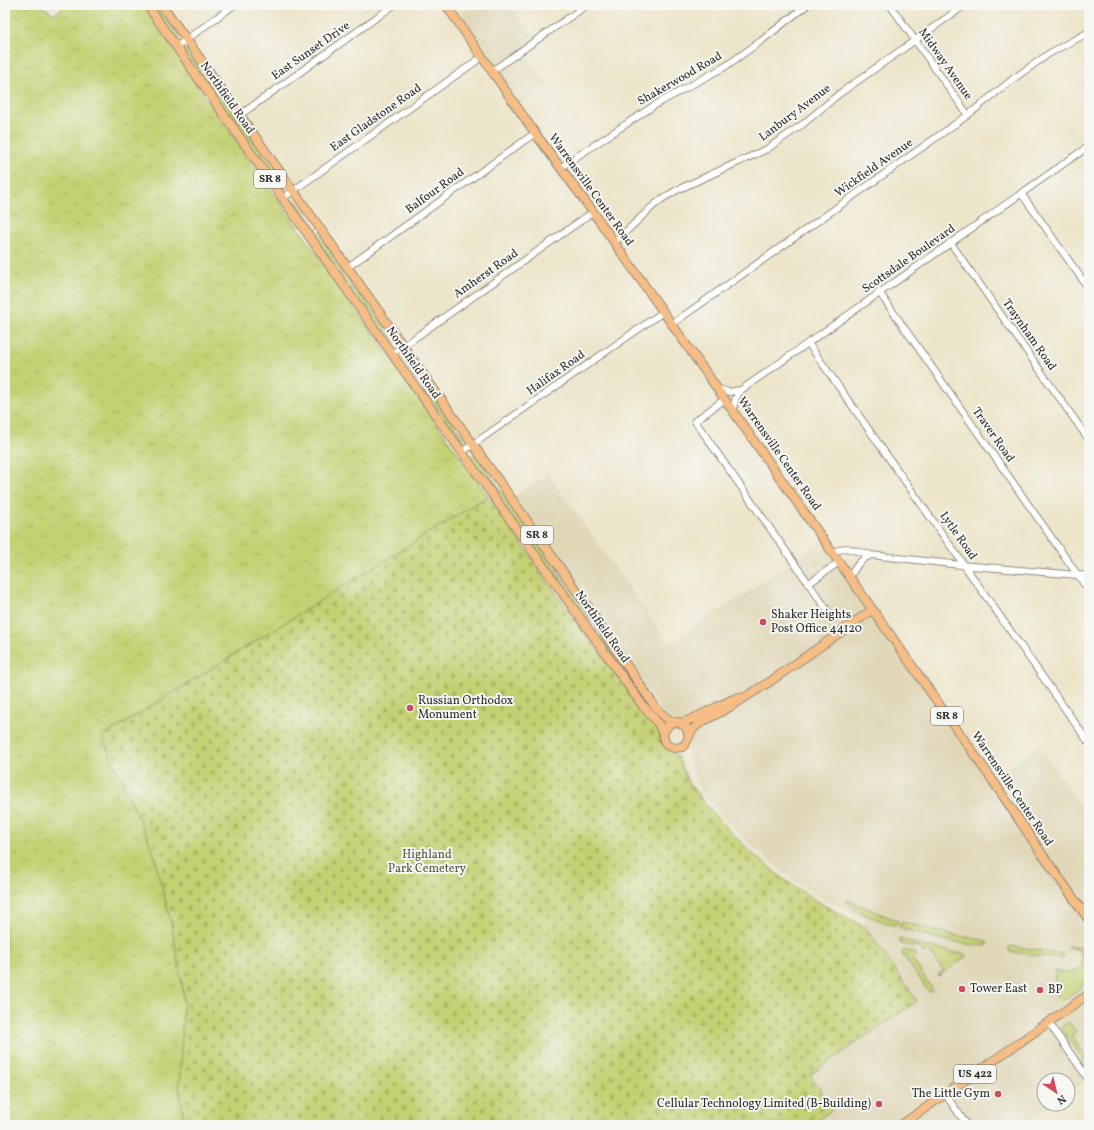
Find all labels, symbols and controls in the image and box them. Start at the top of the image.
street label: East Sunset Drive [269,18,354,84]
street label: Midway Avenue [914,25,976,103]
street label: Shakerwood Road [635,48,725,110]
street label: Northfield Road [196,59,258,137]
street label: East Gladstone Road [327,80,425,156]
street label: Lanbury Avenue [756,81,834,145]
street label: Warrensville Center Road [545,131,637,250]
street label: Wickfield Avenue [832,135,917,201]
street label: Balfour Road [402,164,468,218]
road number: SR 8 [254,170,286,188]
street label: Scottsdale Boulevard [859,221,959,297]
street label: Amherst Road [450,246,522,302]
street label: Traynham Road [998,296,1060,374]
street label: Northfield Road [382,324,444,402]
street label: Halifax Road [524,347,589,399]
street label: Warrensville Center Road [734,394,824,514]
street label: Traver Road [968,404,1018,466]
street label: Lytle Road [936,509,981,563]
road number: SR 8 [521,526,553,544]
street label: Northfield Road [571,588,633,666]
place label: Shaker Heights Post Office 44120 [771,607,862,637]
marker: Shaker Heights Post Office 44120 [758,617,768,627]
place label: Russian Orthodox Monument [418,693,513,723]
marker: Russian Orthodox Monument [405,703,415,713]
road number: SR 8 [931,707,963,725]
street label: Warrensville Center Road [968,728,1057,850]
park label: Highland Park Cemetery [388,847,467,877]
place label: Tower East [970,981,1027,997]
place label: BP [1048,982,1062,998]
marker: Tower East [957,984,967,994]
marker: BP [1035,985,1045,995]
road number: US 422 [954,1065,996,1083]
north arrow [1036,1072,1076,1112]
place label: The Little Gym [912,1086,990,1102]
marker: The Little Gym [993,1089,1003,1099]
text: N [1053,1091,1068,1107]
place label: Cellular Technology Limited (B-Building) [657,1096,872,1112]
marker: Cellular Technology Limited (B-Building) [874,1099,884,1109]

